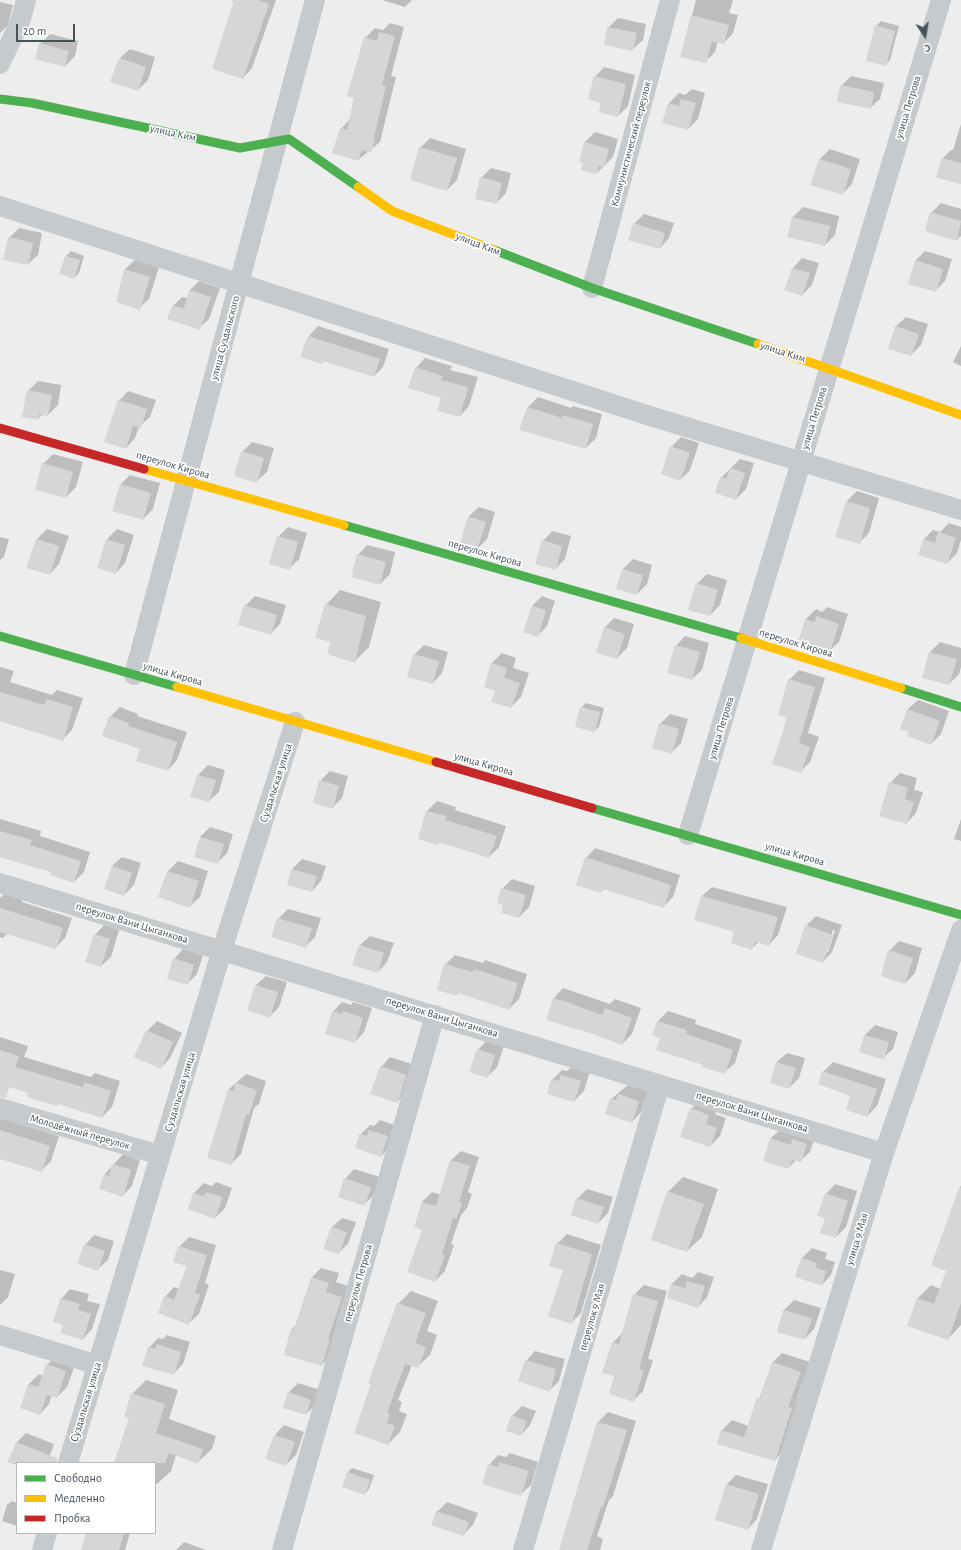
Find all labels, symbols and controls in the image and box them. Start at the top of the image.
scale bar [18,16,77,42]
north arrow [905,16,945,56]
text: 20 m [23,25,46,37]
text: С [923,42,932,54]
street label: улица Петрова [892,74,924,140]
street label: Коммунистический переулок [608,80,654,208]
street label: улица Ким [149,122,197,144]
street label: улица Ким [454,229,502,259]
street label: улица Суздальского [207,294,243,382]
street label: улица Ким [759,338,807,366]
street label: улица Петрова [798,385,830,451]
street label: переулок Кирова [135,448,211,482]
street label: переулок Кирова [447,536,523,570]
street label: переулок Кирова [758,626,834,660]
street label: улица Кирова [142,659,204,689]
street label: улица Петрова [705,695,737,761]
street label: Суздальская улица [257,742,295,824]
street label: улица Кирова [453,749,515,779]
street label: улица Кирова [764,839,826,869]
street label: переулок Вани Цыганкова [74,900,190,946]
street label: переулок Вани Цыганкова [384,994,500,1040]
street label: Суздальская улица [162,1051,198,1133]
street label: переулок Вани Цыганкова [694,1089,810,1135]
street label: Молодёжный переулок [28,1111,132,1153]
street label: улица 9 Мая [843,1211,871,1267]
street label: переулок Петрова [341,1243,375,1323]
street label: переулок 9 Мая [576,1282,608,1352]
street label: Суздальская улица [68,1361,104,1443]
legend [16,1462,156,1534]
text: Свободно [54,1472,102,1484]
text: Медленно [54,1492,105,1504]
text: Пробка [54,1512,91,1524]

